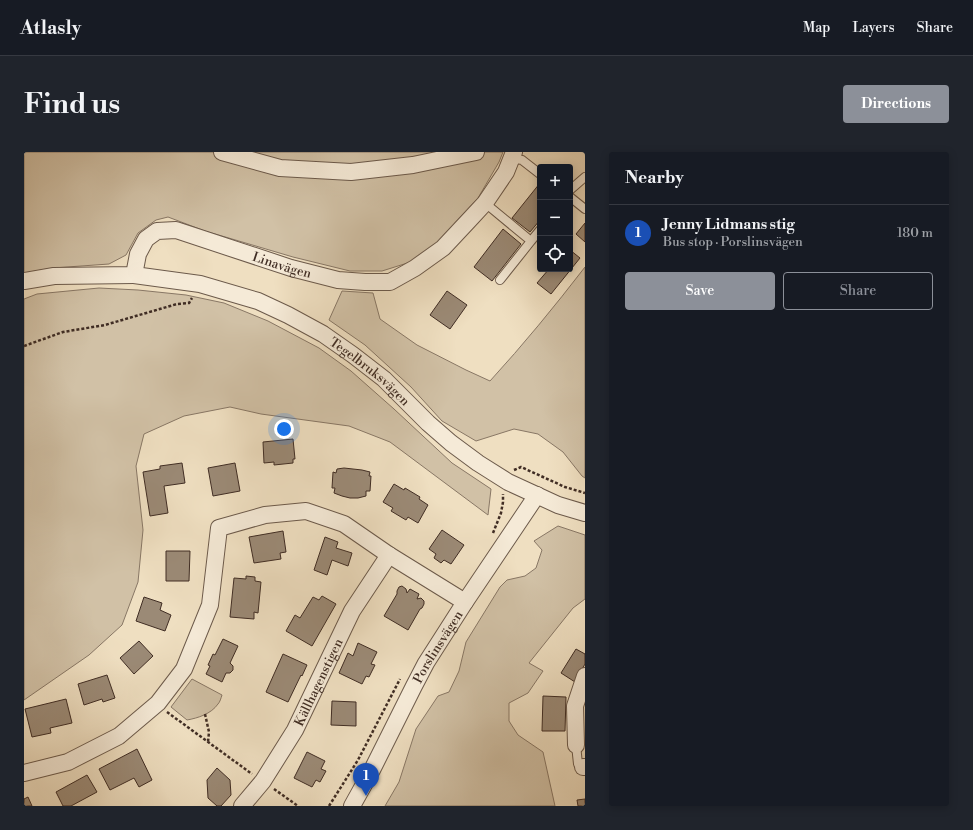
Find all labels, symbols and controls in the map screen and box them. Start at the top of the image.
text: Atlasly [20,16,81,40]
text: Map [803,19,830,37]
text: Layers [852,19,895,37]
text: Share [917,19,953,37]
button: Directions [843,85,949,123]
text: Find us [24,87,120,122]
map controls [537,164,573,272]
button: + [537,164,573,200]
text: Nearby [625,167,684,189]
button: − [537,200,573,236]
text: Jenny Lidmans stig [663,215,795,234]
text: 1 [635,225,641,241]
text: 180 m [897,225,933,241]
text: Bus stop · Porslinsvägen [663,234,803,250]
button: locate [537,236,573,272]
street label: Linavägen [250,249,313,282]
button: Save [625,272,775,310]
button: Share [783,272,933,310]
street label: Tegelbruksvägen [326,334,413,410]
your location [274,419,294,439]
street label: Porslinsvägen [410,607,467,686]
street label: Källhagenstigen [291,636,347,729]
pin: 1 [353,763,379,796]

